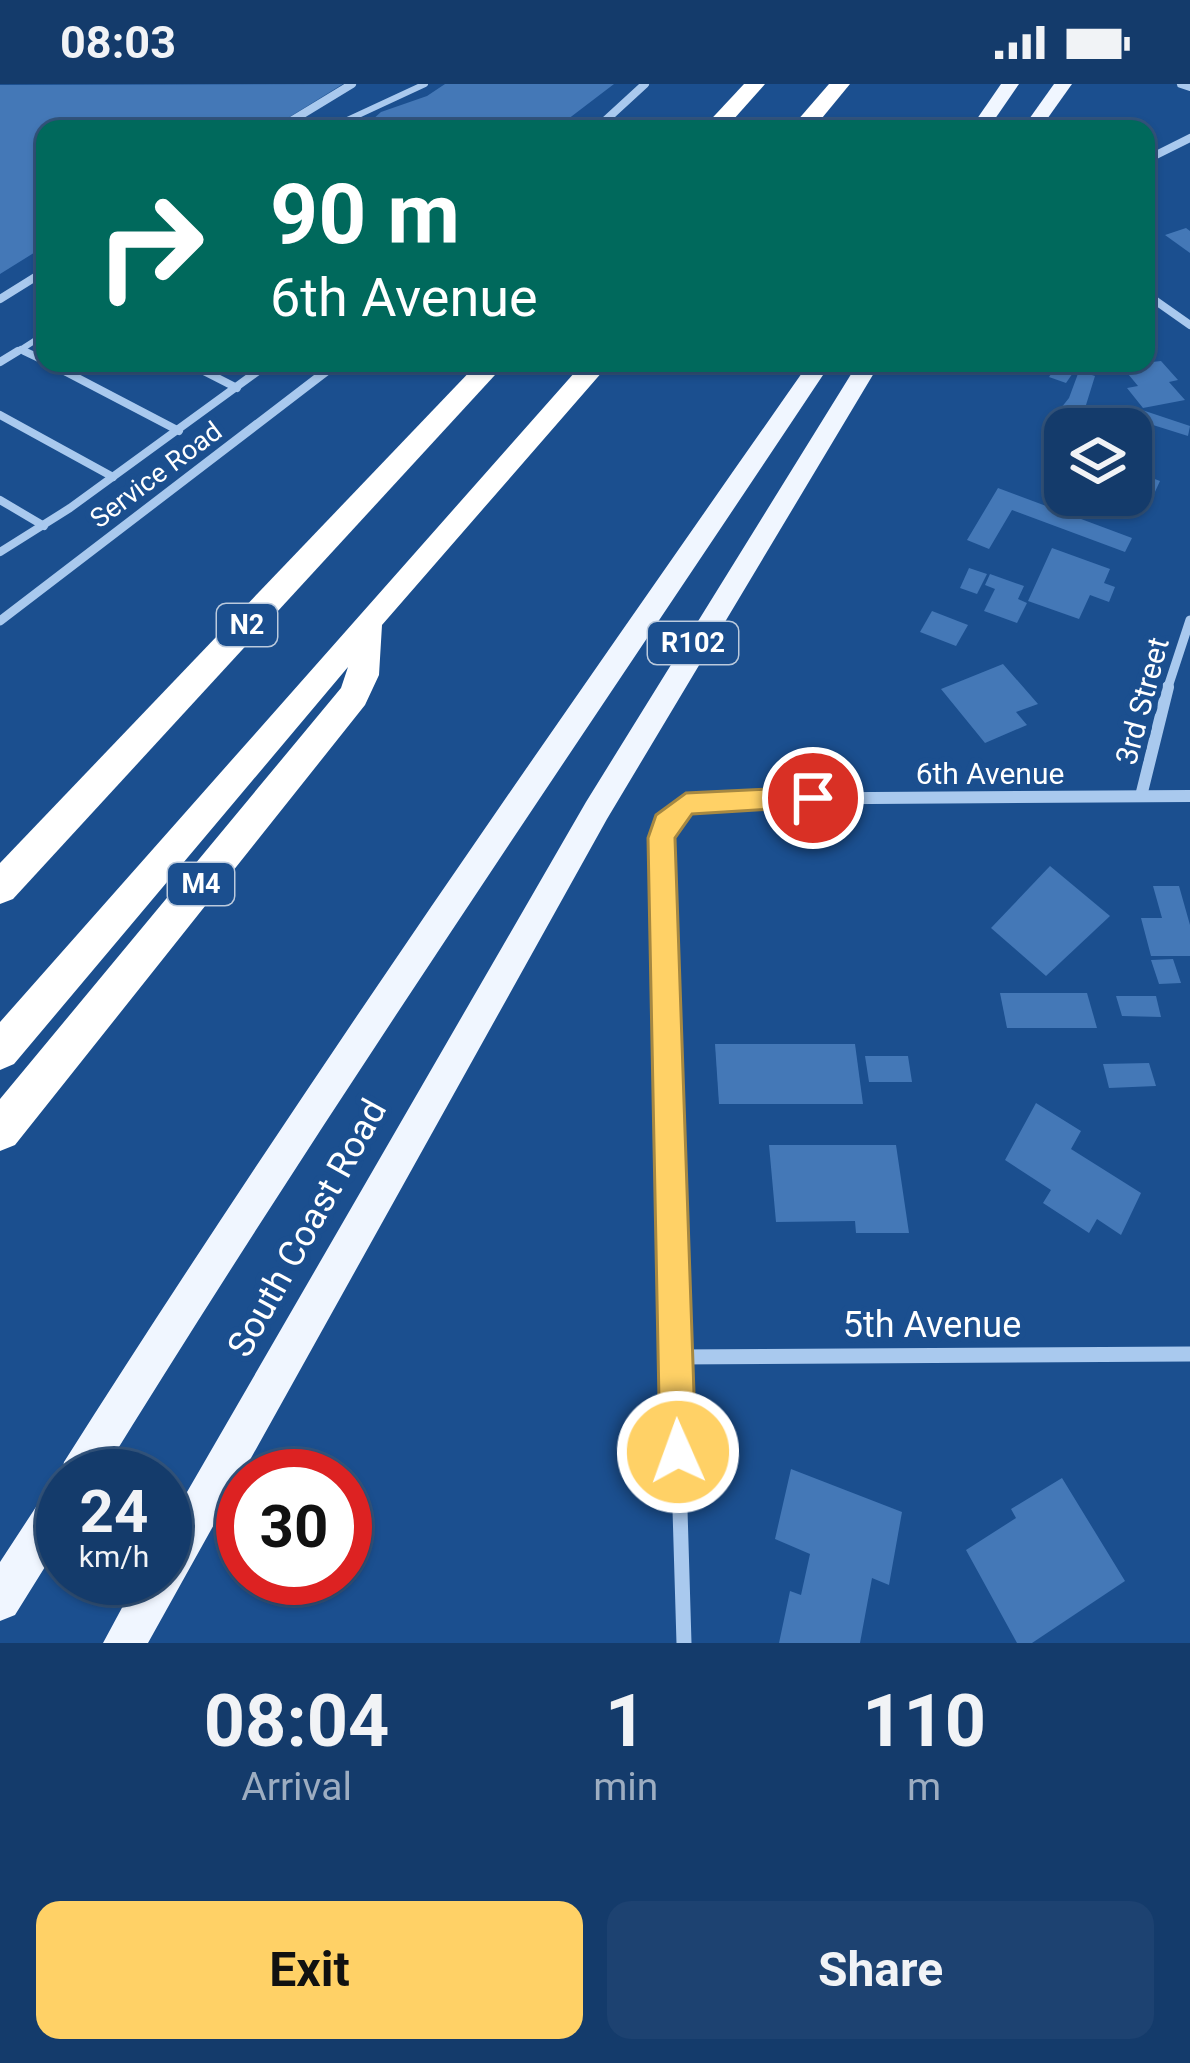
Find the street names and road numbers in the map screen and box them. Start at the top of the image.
street label: Service Road [84,415,228,535]
road number: N2 [217,604,277,646]
road number: R102 [648,622,738,664]
street label: 3rd Street [1108,634,1176,768]
street label: 6th Avenue [916,756,1064,791]
road number: M4 [168,863,234,905]
street label: South Coast Road [219,1092,395,1364]
street label: 5th Avenue [843,1304,1021,1346]

